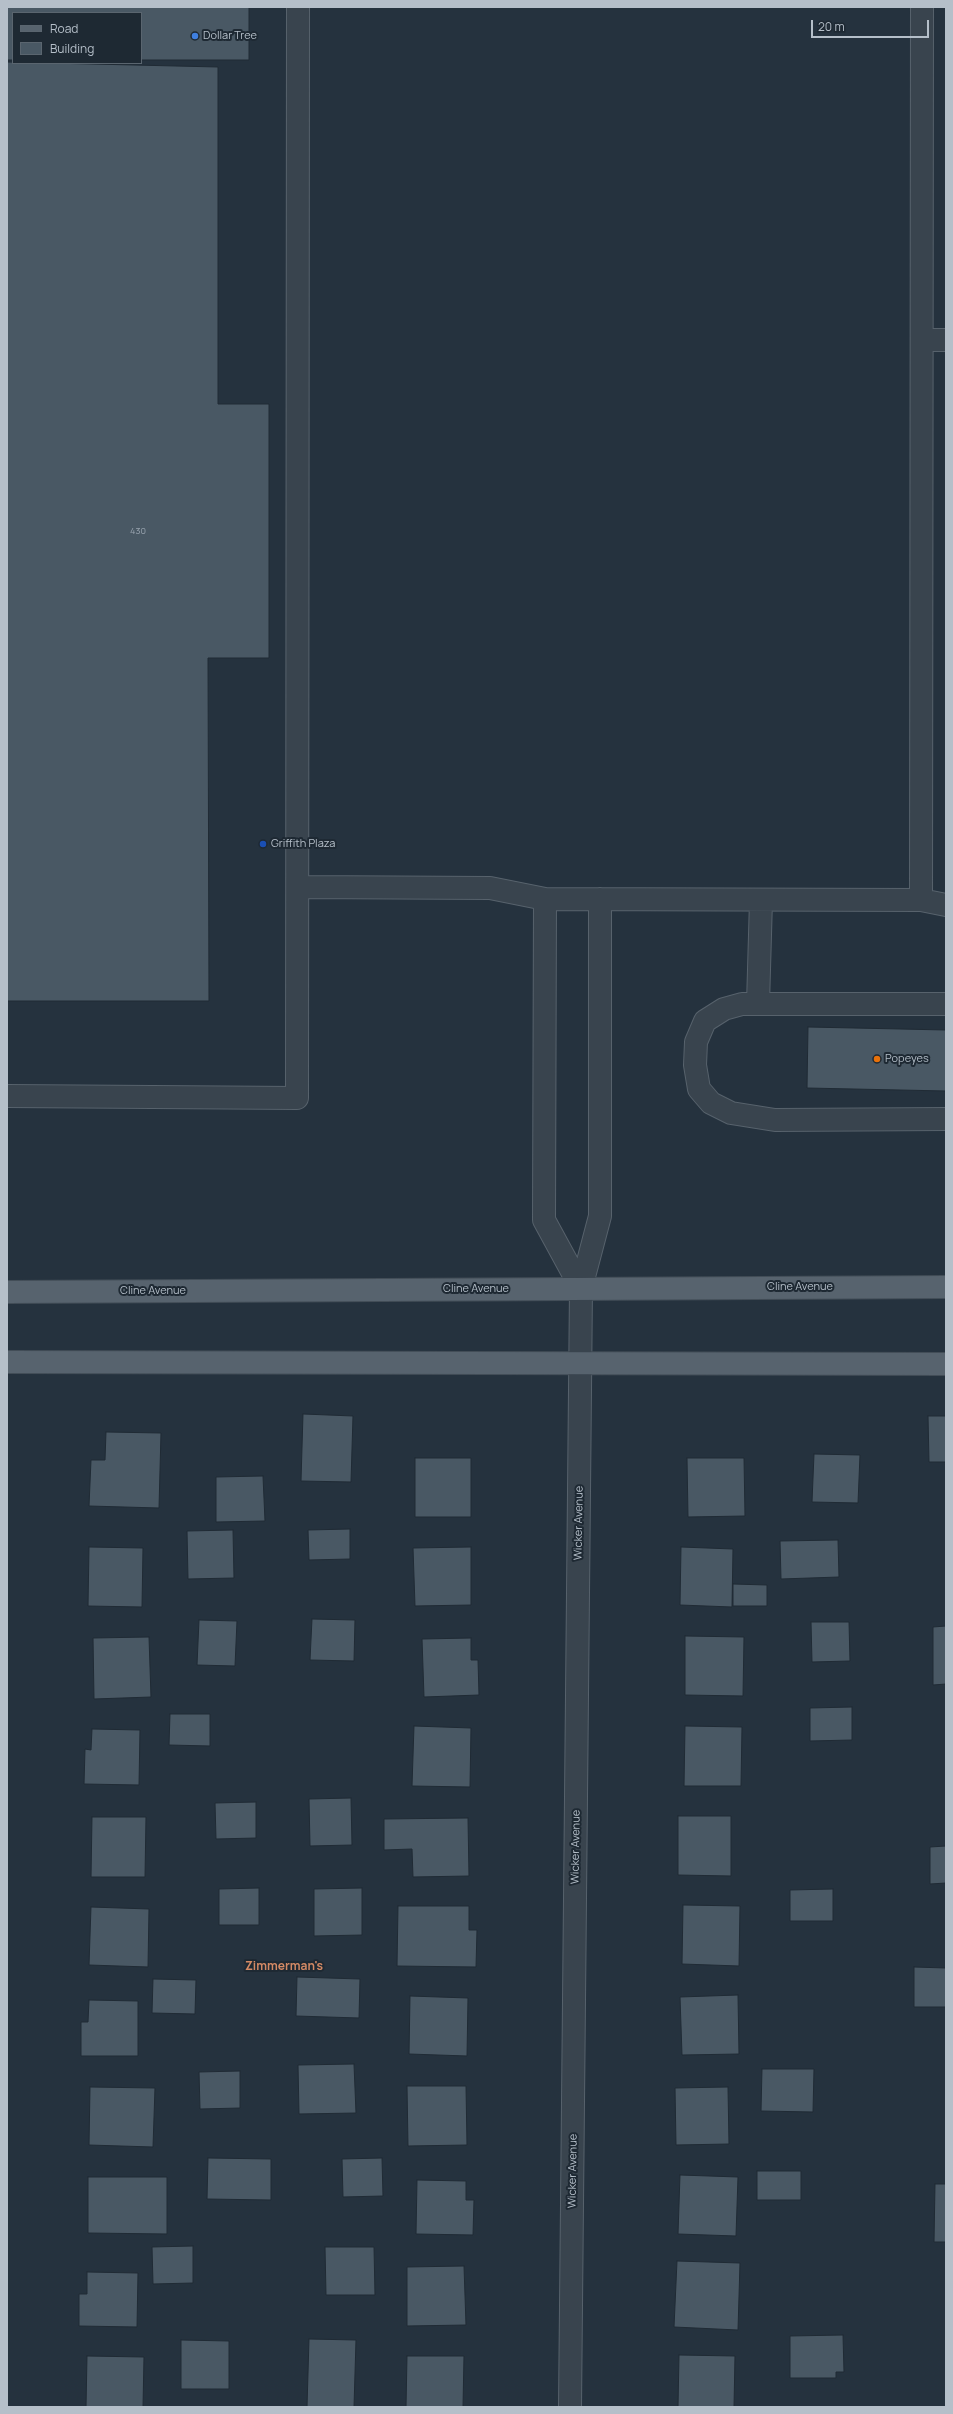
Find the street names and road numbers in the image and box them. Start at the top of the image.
street label: Cline Avenue [767,1280,833,1294]
street label: Cline Avenue [443,1282,509,1296]
street label: Cline Avenue [120,1284,186,1298]
street label: Wicker Avenue [572,1486,586,1560]
street label: Wicker Avenue [569,1810,583,1884]
street label: Wicker Avenue [566,2134,580,2208]

